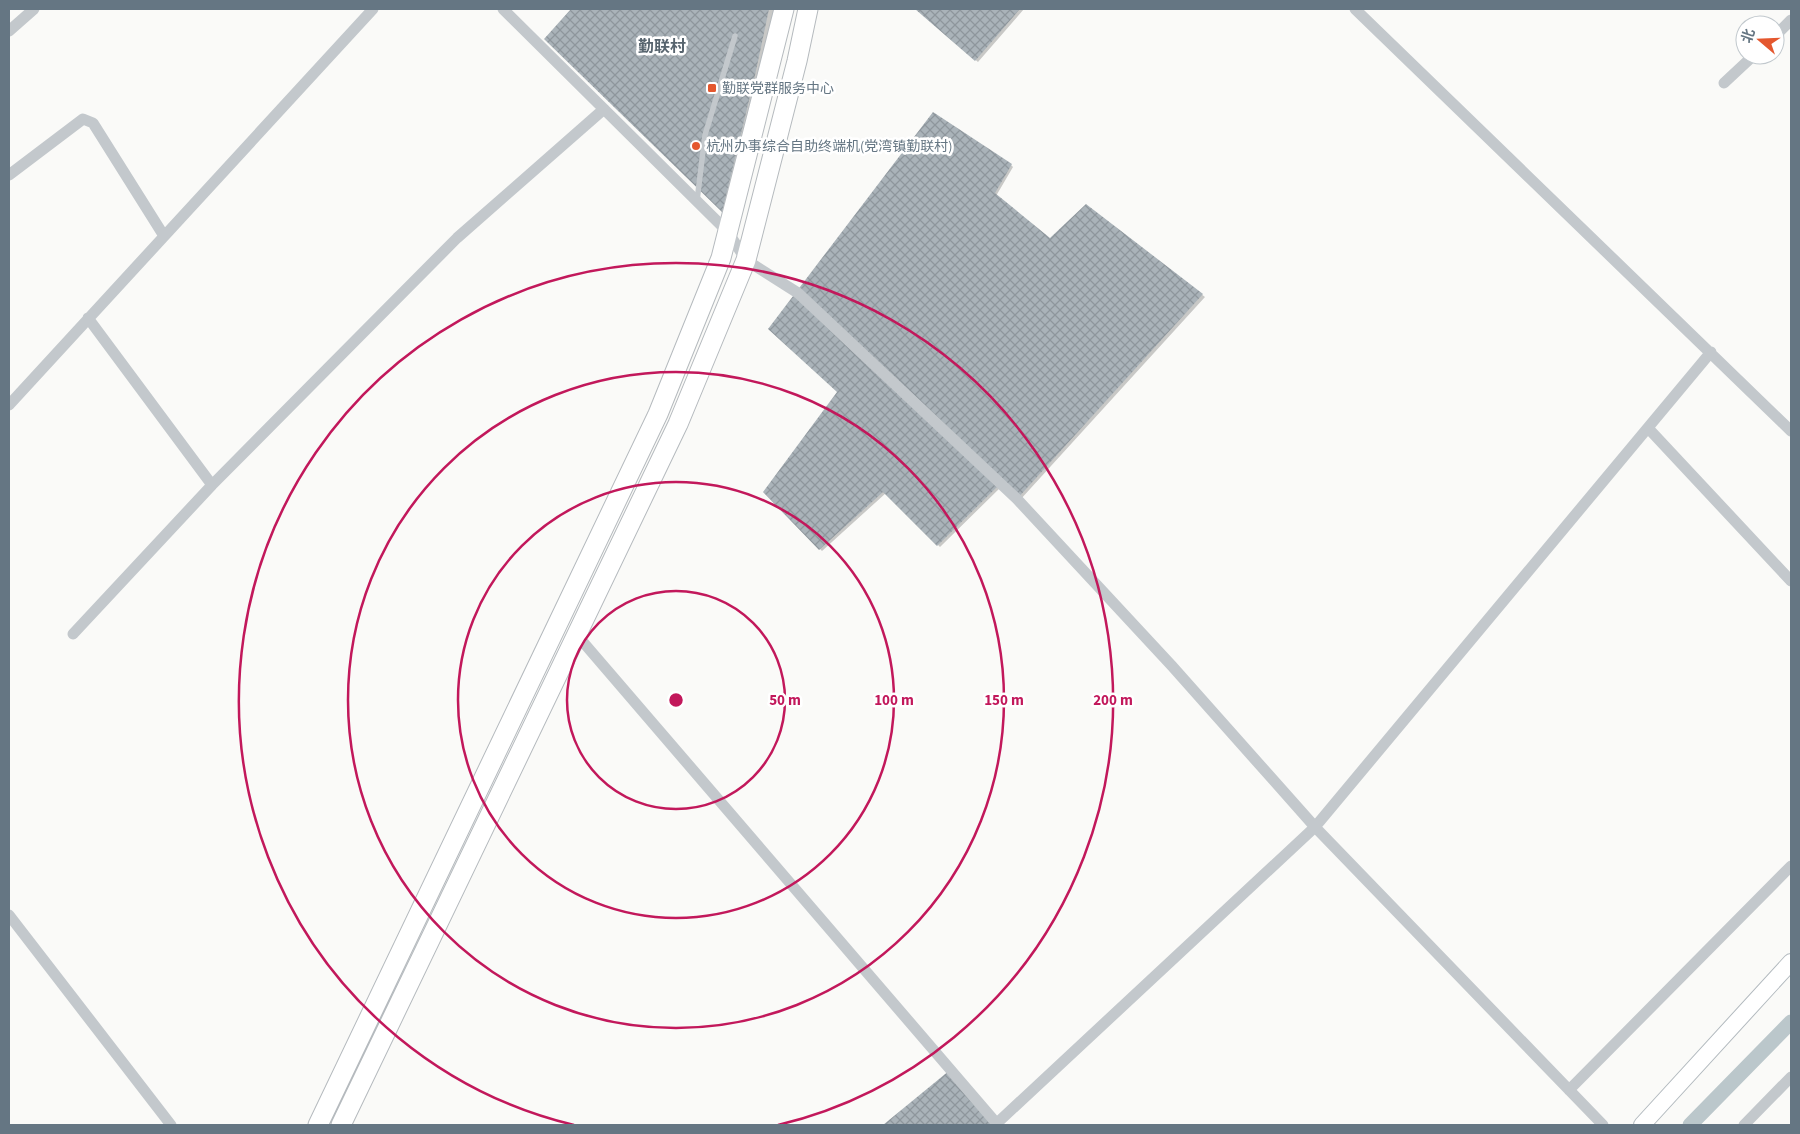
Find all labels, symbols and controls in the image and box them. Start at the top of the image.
north arrow [1735,15,1785,65]
text: 北 [1737,26,1760,46]
district label: 勤联村 [638,36,686,58]
place label: 勤联党群服务中心 [722,79,834,99]
marker: 勤联党群服务中心 [706,82,718,94]
place label: 杭州办事综合自助终端机(党湾镇勤联村) [706,137,952,157]
marker: 杭州办事综合自助终端机(党湾镇勤联村) [690,140,702,152]
text: 50 m [769,690,801,711]
text: 100 m [874,690,914,711]
text: 150 m [984,690,1024,711]
text: 200 m [1093,690,1133,711]
centre of rings [667,691,685,709]

